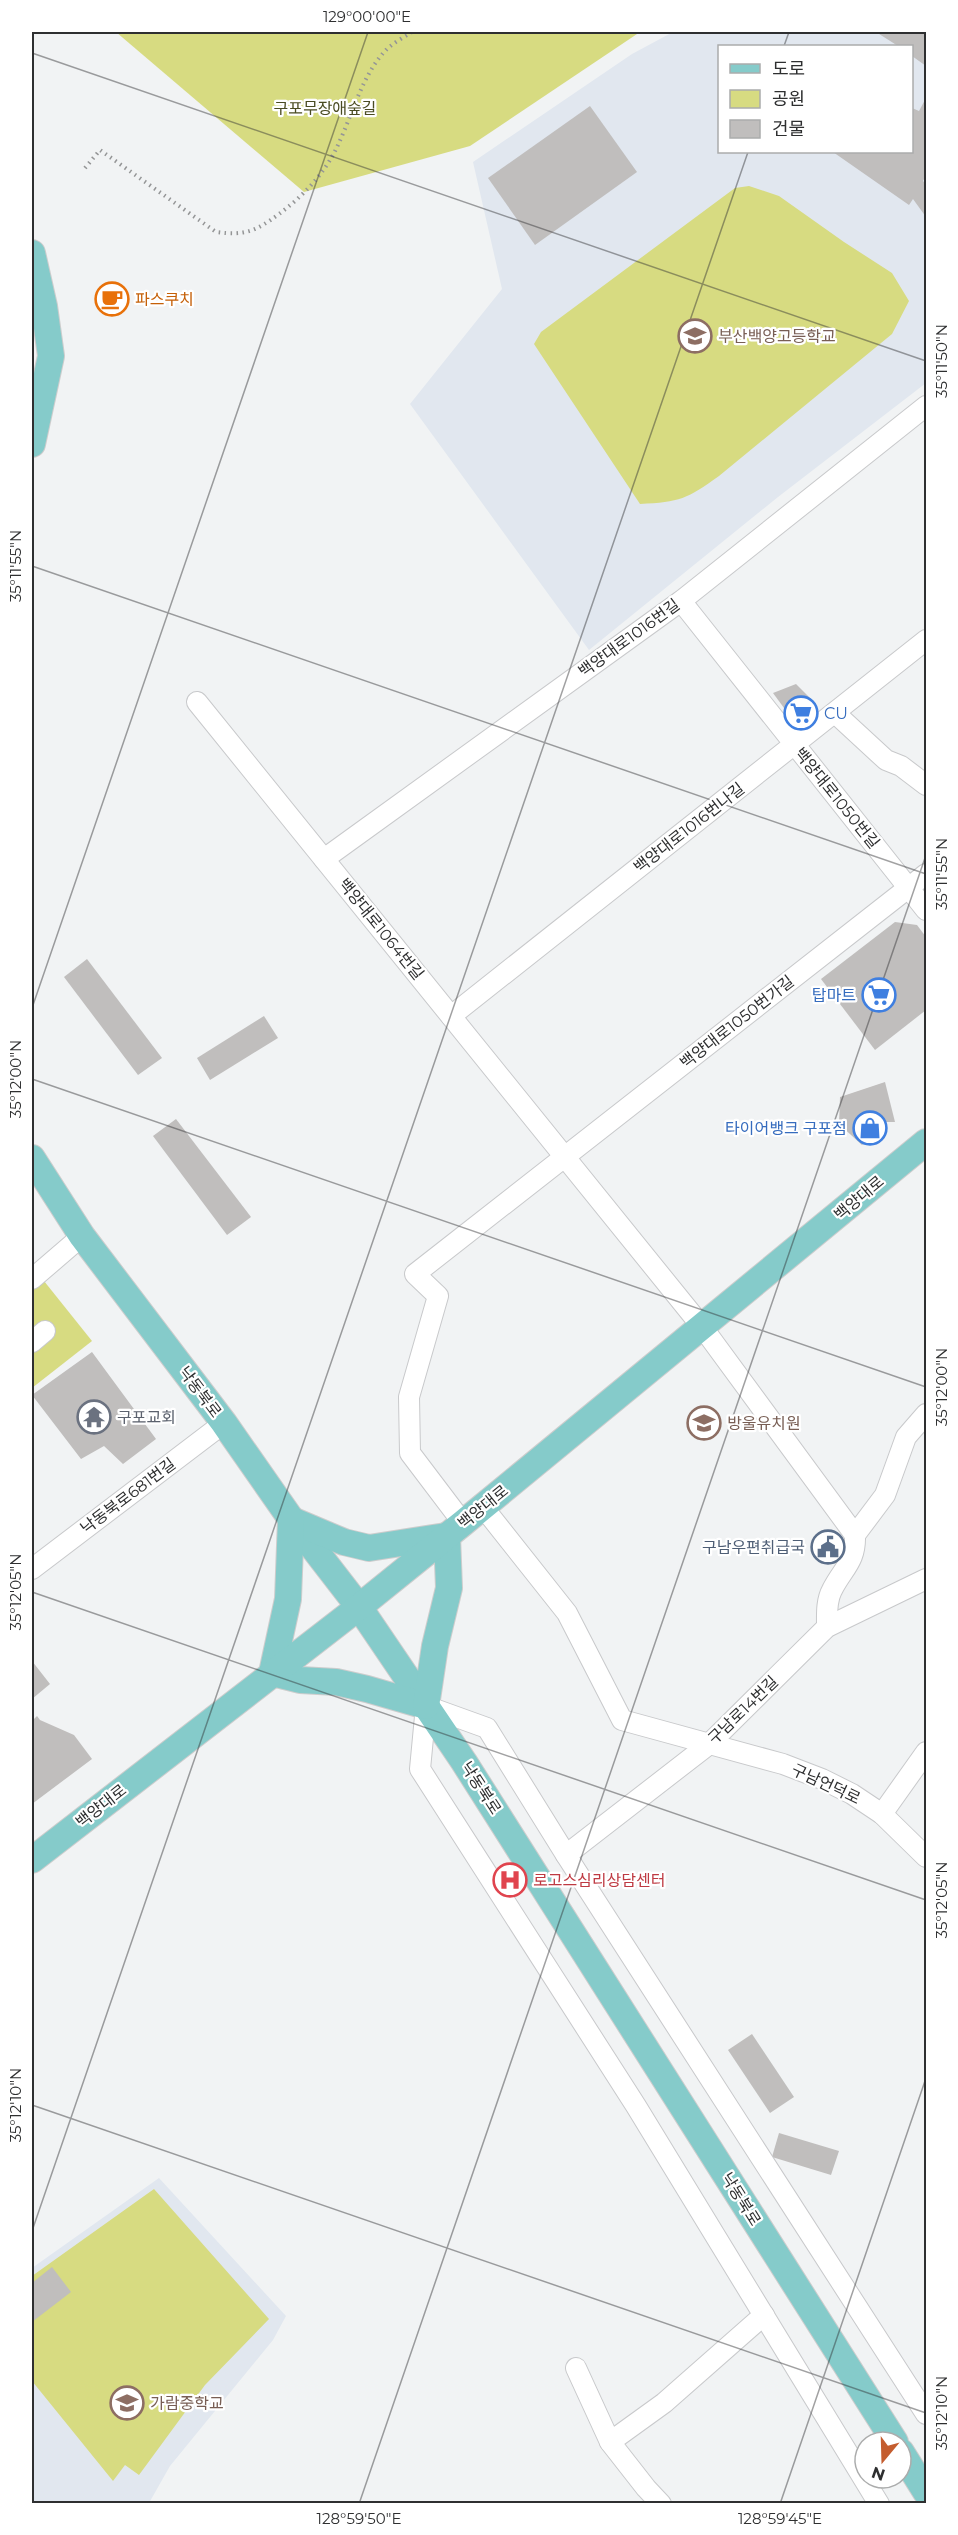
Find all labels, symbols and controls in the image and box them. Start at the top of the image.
text: 129°00'00"E [323,7,411,26]
legend [718,45,913,153]
text: 도로 [772,58,805,80]
text: 공원 [772,88,805,110]
park label: 구포무장애숲길 [273,99,377,118]
text: 건물 [772,118,805,140]
cafe icon: 파스쿠치 [94,281,130,317]
place label: 파스쿠치 [135,290,194,309]
school or university icon: 부산백양고등학교 [677,318,713,354]
text: 35°11'50"N [932,324,951,398]
place label: 부산백양고등학교 [718,327,836,346]
text: 35°11'55"N [6,530,25,602]
street label: 백양대로1016번길 [575,595,683,681]
supermarket icon: CU [783,695,819,731]
place label: CU [824,704,848,723]
street label: 백양대로1050번길 [790,744,884,852]
street label: 백양대로1016번나길 [630,779,748,877]
text: 35°11'55"N [932,838,951,910]
street label: 백양대로1064번길 [334,874,428,984]
street label: 백양대로1050번가길 [676,972,798,1072]
supermarket icon: 탑마트 [861,977,897,1013]
place label: 탑마트 [812,986,856,1005]
text: 35°12'00"N [6,1040,25,1118]
shop icon: 타이어뱅크 구포점 [852,1110,888,1146]
place label: 타이어뱅크 구포점 [725,1119,847,1138]
street label: 백양대로 [830,1172,888,1224]
text: 35°12'00"N [932,1348,951,1426]
street label: 낙동북로 [175,1363,225,1421]
temple icon: 구포교회 [76,1399,112,1435]
school or university icon: 방울유치원 [686,1405,722,1441]
place label: 구포교회 [117,1408,176,1427]
place label: 방울유치원 [727,1414,801,1433]
street label: 낙동북로681번길 [77,1454,179,1538]
street label: 백양대로 [454,1481,512,1533]
public building icon: 구남우편취급국 [810,1529,846,1565]
place label: 구남우편취급국 [702,1538,805,1557]
text: 35°12'05"N [6,1554,25,1630]
street label: 구남로14번길 [704,1672,782,1748]
street label: 낙동북로 [457,1758,505,1818]
street label: 구남언덕로 [789,1760,864,1808]
street label: 백양대로 [72,1780,130,1832]
hospital icon: 로고스심리상담센터 [492,1862,528,1898]
text: 35°12'05"N [932,1862,951,1938]
place label: 로고스심리상담센터 [533,1871,665,1890]
text: 35°12'10"N [6,2068,25,2142]
street label: 낙동북로 [717,2169,765,2229]
text: 35°12'10"N [932,2376,951,2450]
school or university icon: 가람중학교 [109,2385,145,2421]
place label: 가람중학교 [150,2394,224,2413]
north arrow [853,2430,913,2490]
text: N [869,2463,887,2485]
text: 128°59'50"E [317,2509,401,2528]
text: 128°59'45"E [738,2509,822,2528]

